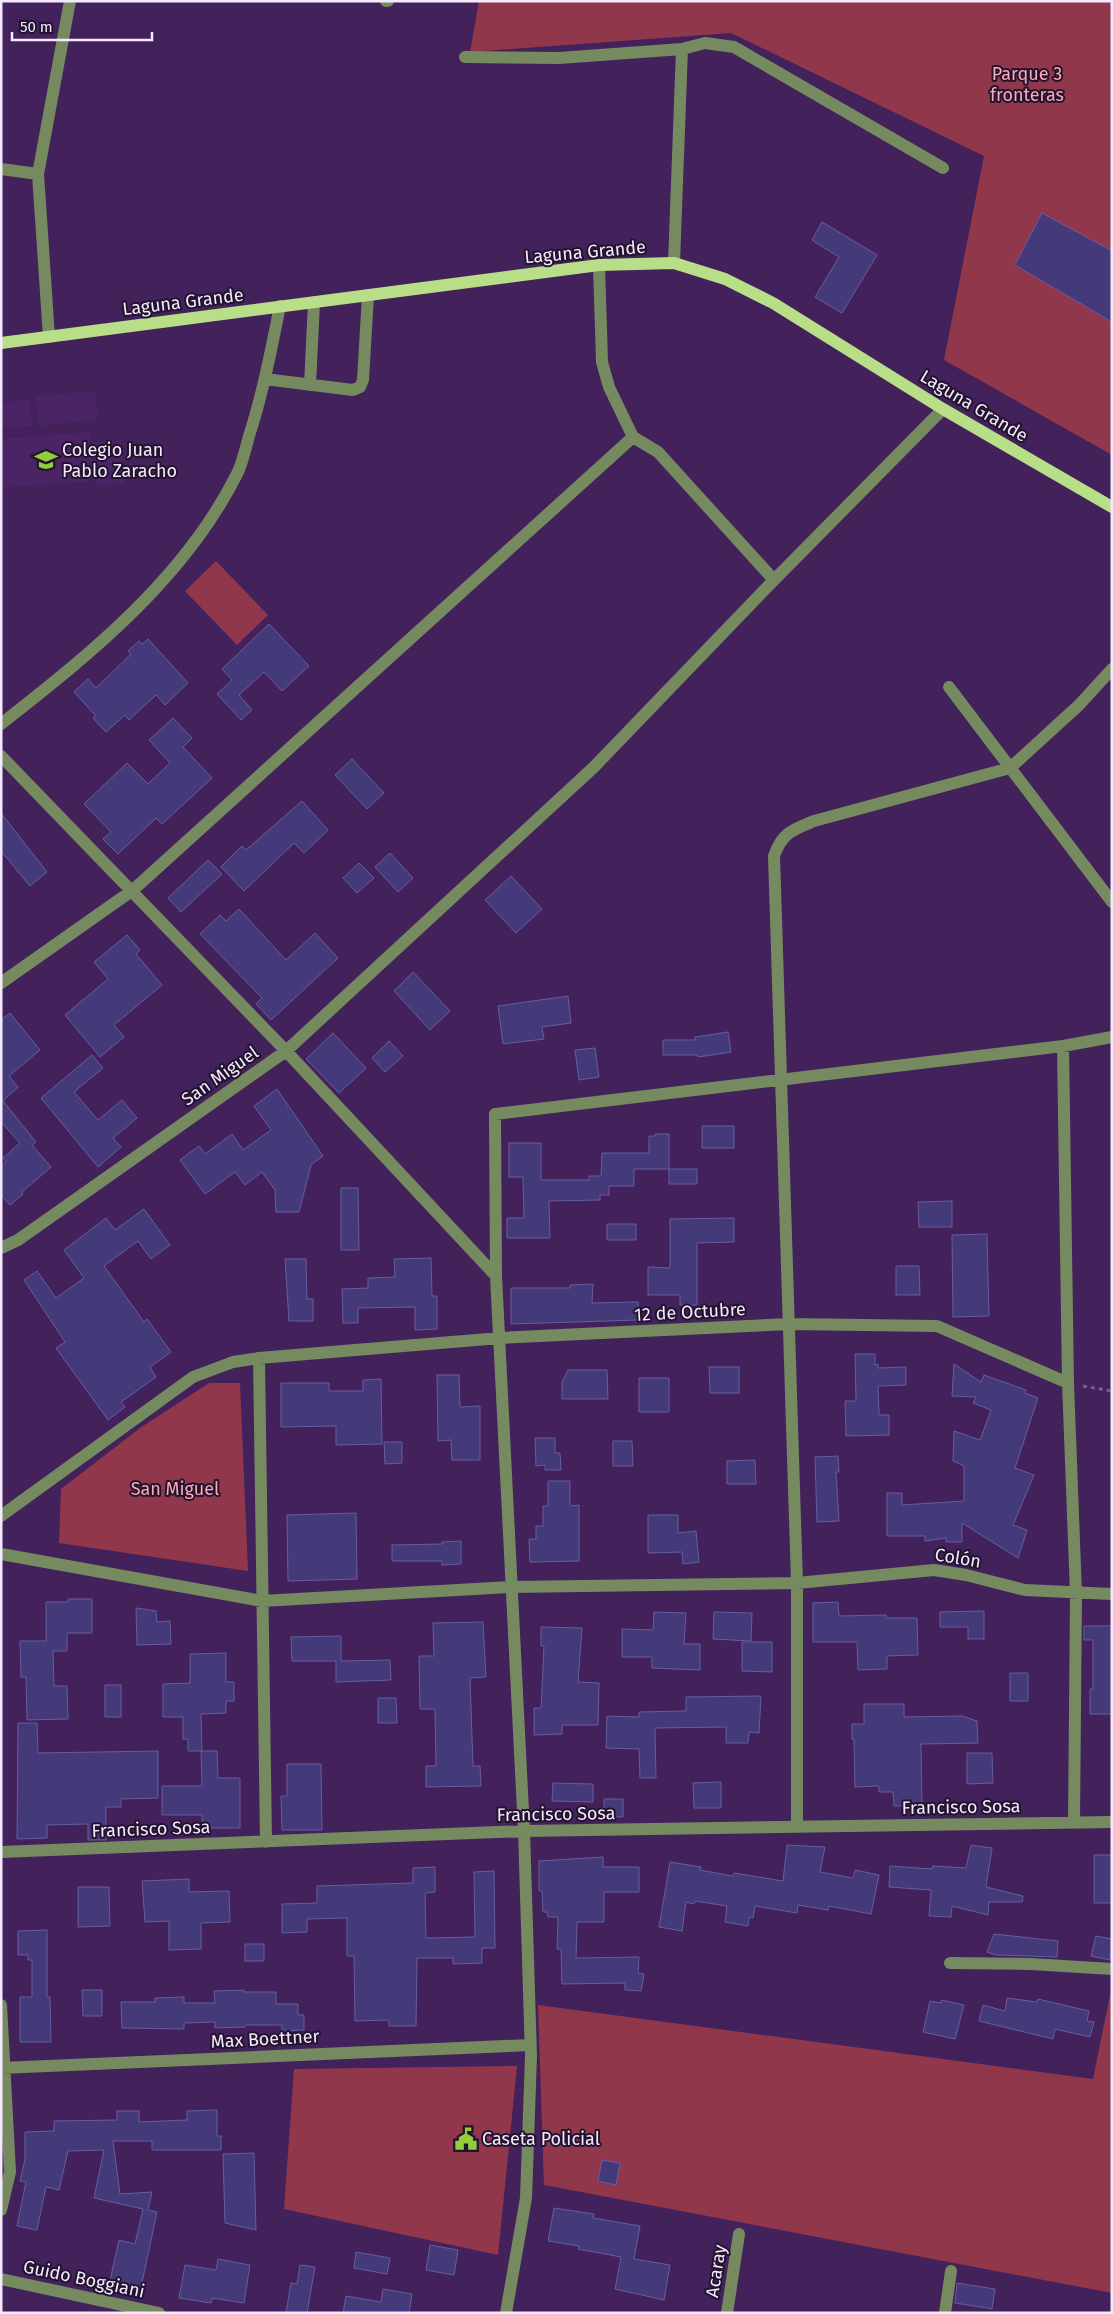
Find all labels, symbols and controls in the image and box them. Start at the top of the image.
scale bar [12,10,152,42]
text: 50 m [20,18,53,36]
park label: Parque 3 fronteras [990,63,1064,106]
street label: Laguna Grande [523,236,647,268]
street label: Laguna Grande [121,284,245,320]
street label: Laguna Grande [916,365,1032,447]
place label: Colegio Juan Pablo Zaracho [62,439,177,482]
school or university icon: Colegio Juan Pablo Zaracho [33,447,59,473]
street label: San Miguel [177,1042,263,1110]
street label: 12 de Octubre [634,1298,746,1326]
park label: San Miguel [131,1478,219,1500]
street label: Colón [933,1543,983,1573]
street label: Francisco Sosa [901,1795,1021,1819]
street label: Francisco Sosa [496,1802,616,1826]
street label: Francisco Sosa [91,1816,211,1842]
street label: Max Boettner [210,2025,320,2053]
public building icon: Caseta Policial [453,2126,479,2152]
place label: Caseta Policial [482,2128,600,2150]
street label: Acaray [701,2243,731,2299]
street label: Guido Boggiani [21,2255,147,2303]

